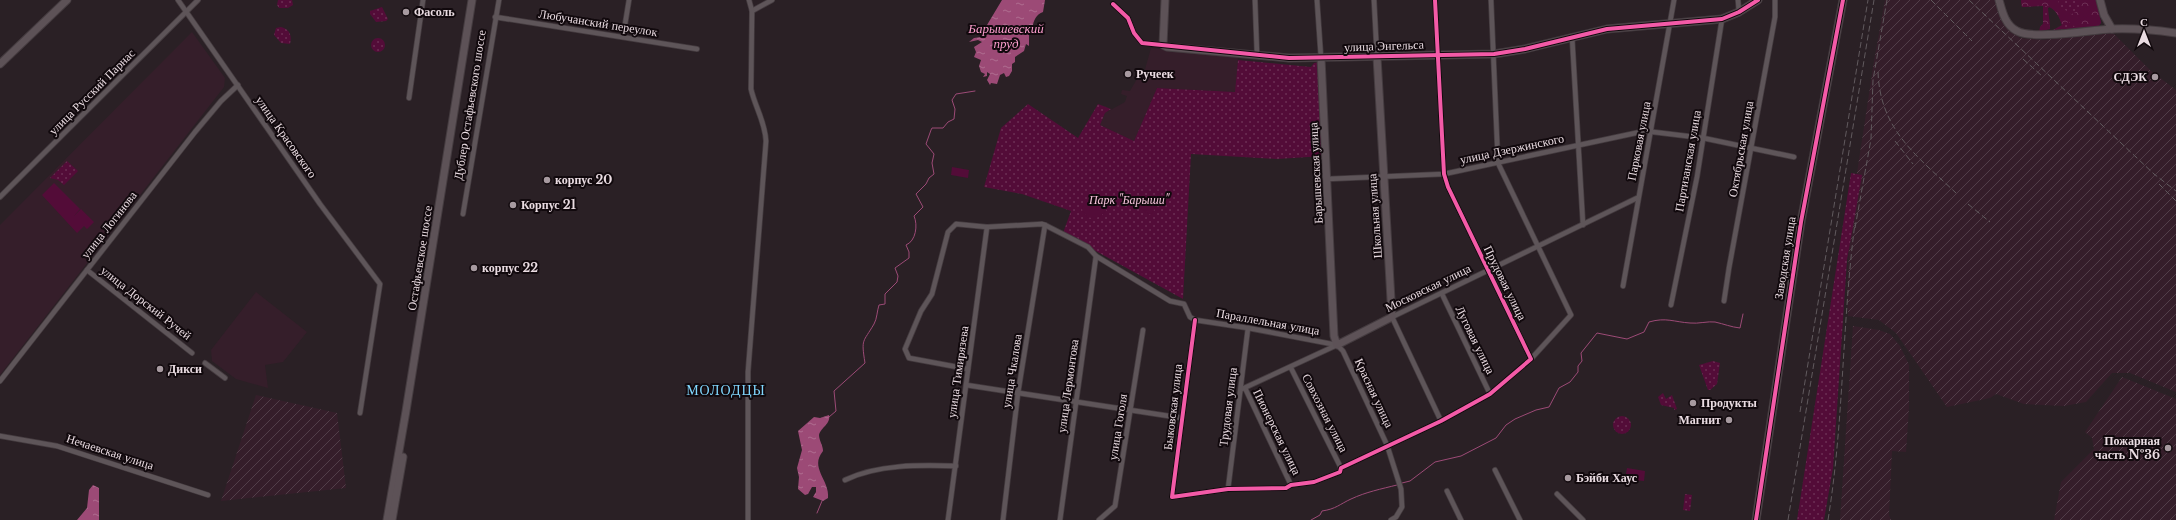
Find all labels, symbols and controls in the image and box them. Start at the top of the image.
place label: Фасоль [414,4,455,19]
street label: Любучанский переулок [538,6,659,39]
marker: Фасоль [401,7,411,17]
north arrow [2124,12,2164,52]
text: С [2140,15,2148,29]
water label: Барышевский пруд [967,20,1044,52]
street label: Дублер Остафьевского шоссе [450,29,489,181]
street label: улица Энгельса [1344,37,1425,54]
street label: улица Русский Парнас [45,45,138,138]
place label: Ручеек [1136,66,1174,81]
marker: Ручеек [1123,69,1133,79]
place label: СДЭК [2114,69,2147,84]
marker: СДЭК [2150,72,2160,82]
street label: улица Красовского [253,93,320,181]
street label: Парковая улица [1623,99,1654,182]
street label: Октябрьская улица [1725,99,1756,198]
street label: Партизанская улица [1671,108,1704,213]
street label: Барышевская улица [1305,121,1326,224]
street label: улица Дзержинского [1459,130,1565,167]
place label: корпус 20 [555,172,612,187]
street label: Школьная улица [1364,172,1385,259]
marker: корпус 20 [542,175,552,185]
street label: улица Логинова [78,187,140,261]
park label: Парк "Барыши" [1088,192,1171,207]
place label: Корпус 21 [521,197,576,212]
marker: Корпус 21 [508,200,518,210]
street label: Остафьевское шоссе [404,204,435,311]
street label: Заводская улица [1771,215,1799,300]
street label: Прудовая улица [1481,243,1530,323]
place label: корпус 22 [482,260,538,275]
street label: Московская улица [1382,260,1474,315]
street label: улица Дорский Ручей [98,262,195,343]
marker: корпус 22 [469,263,479,273]
street label: Луговая улица [1453,303,1499,377]
street label: Параллельная улица [1215,305,1322,338]
street label: улица Тимирязева [944,324,971,419]
street label: улица Чкалова [998,332,1025,409]
street label: улица Лермонтова [1054,338,1082,434]
street label: Красная улица [1352,356,1397,431]
place label: Дикси [168,361,202,376]
street label: Быковская улица [1160,362,1185,451]
marker: Дикси [155,364,165,374]
street label: Трудовая улица [1215,366,1240,447]
street label: Совхозная улица [1299,371,1352,455]
district label: МОЛОДЦЫ [686,381,766,399]
street label: Пионерская улица [1250,386,1305,478]
street label: улица Гоголя [1105,392,1130,461]
place label: Продукты [1701,395,1758,410]
marker: Продукты [1688,398,1698,408]
place label: Магнит [1679,412,1721,427]
marker: Магнит [1724,415,1734,425]
street label: Нечаевская улица [65,430,156,473]
place label: Пожарная часть №36 [2095,433,2160,462]
marker: Пожарная часть №36 [2163,443,2173,453]
place label: Бэйби Хаус [1576,470,1638,485]
marker: Бэйби Хаус [1563,473,1573,483]

